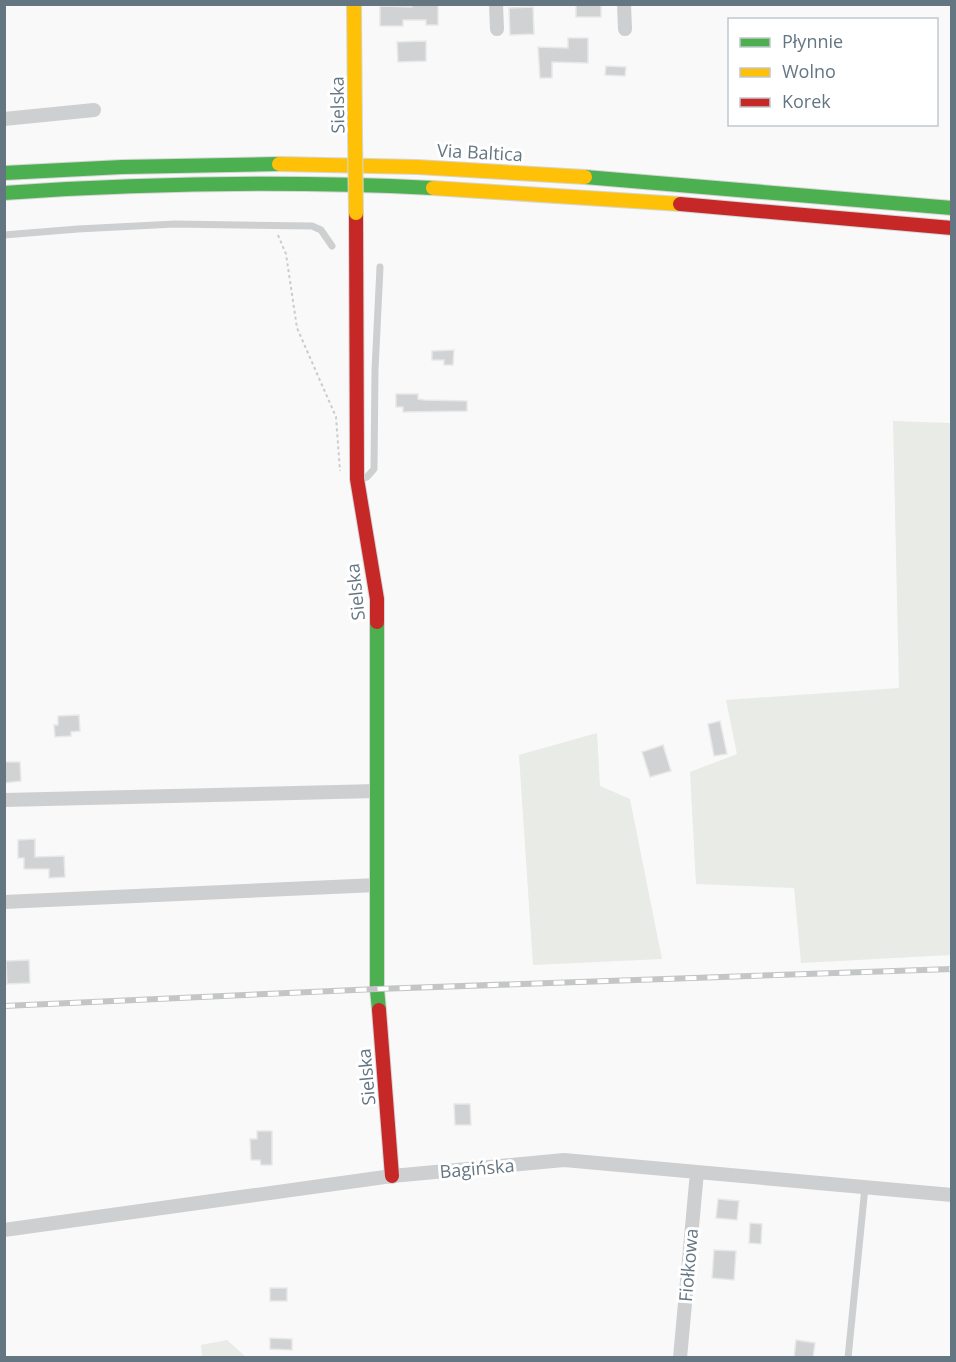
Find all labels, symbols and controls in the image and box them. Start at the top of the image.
legend [728,18,938,126]
text: Płynnie [782,29,843,53]
text: Wolno [782,59,836,83]
street label: Sielska [325,76,349,134]
text: Korek [782,89,831,113]
street label: Via Baltica [437,138,523,166]
street label: Sielska [340,562,370,622]
street label: Sielska [352,1048,380,1106]
street label: Bagińska [439,1153,515,1183]
street label: Fiołkowa [673,1227,703,1303]

